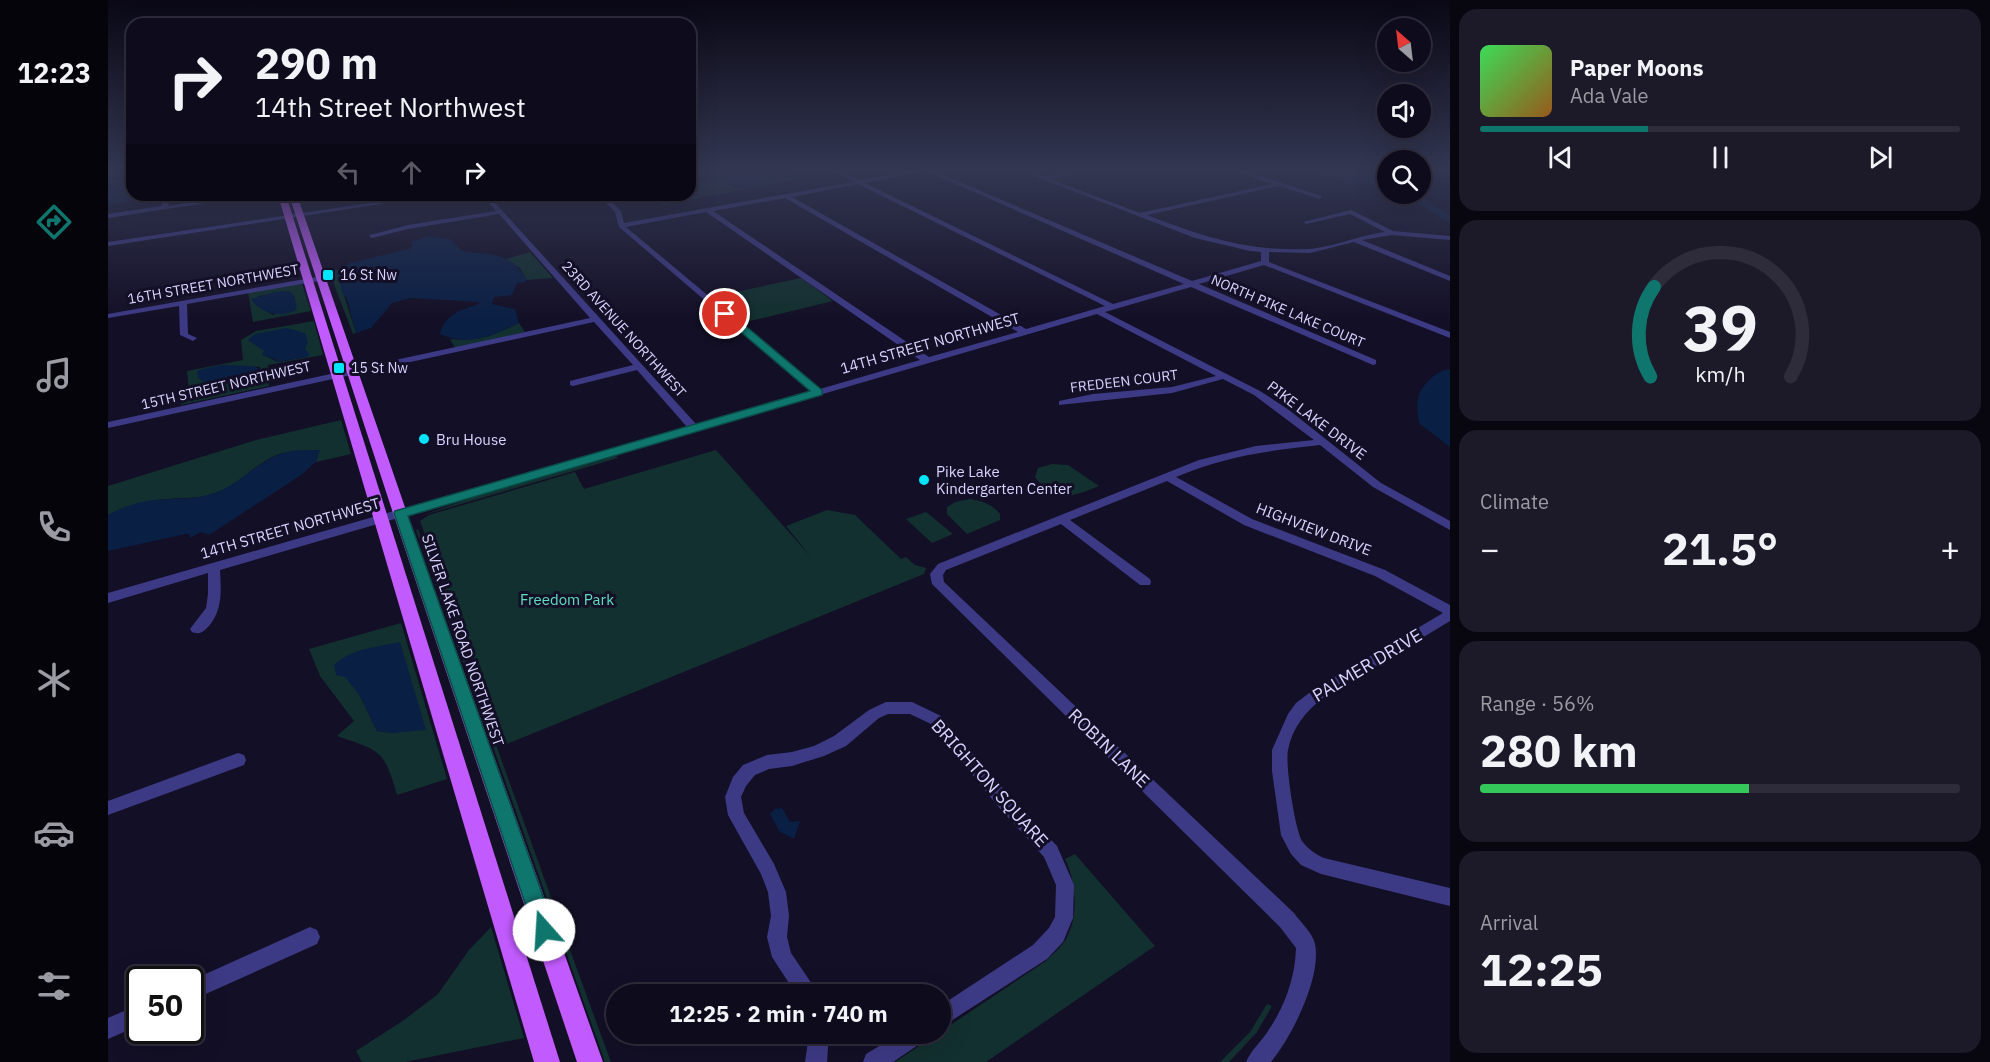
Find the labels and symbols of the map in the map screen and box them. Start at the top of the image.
north arrow [1377,18,1431,72]
street label: 23RD AVENUE NORTHWEST [558,257,690,401]
street label: 16TH STREET NORTHWEST [126,260,300,308]
place label: 16 St Nw [340,266,397,284]
marker: 16 St Nw [321,268,335,282]
street label: NORTH PIKE LAKE COURT [1208,270,1368,352]
pin [699,288,750,339]
street label: 14TH STREET NORTHWEST [838,308,1022,378]
street label: 15TH STREET NORTHWEST [139,357,313,413]
place label: 15 St Nw [351,359,408,377]
marker: 15 St Nw [332,361,346,375]
street label: FREDEEN COURT [1069,365,1179,397]
street label: PIKE LAKE DRIVE [1264,376,1370,464]
place label: Bru House [436,430,506,449]
marker: Bru House [417,432,431,446]
place label: Pike Lake Kindergarten Center [936,462,1072,498]
marker: Pike Lake Kindergarten Center [917,473,931,487]
street label: 14TH STREET NORTHWEST [198,493,382,563]
street label: HIGHVIEW DRIVE [1254,498,1374,560]
street label: SILVER LAKE ROAD NORTHWEST [418,531,508,749]
park label: Freedom Park [520,590,614,609]
street label: PALMER DRIVE [1308,623,1426,707]
street label: ROBIN LANE [1064,704,1154,792]
street label: BRIGHTON SQUARE [927,714,1053,852]
position arrow [512,898,576,962]
speed limit sign: 50 [126,966,204,1044]

